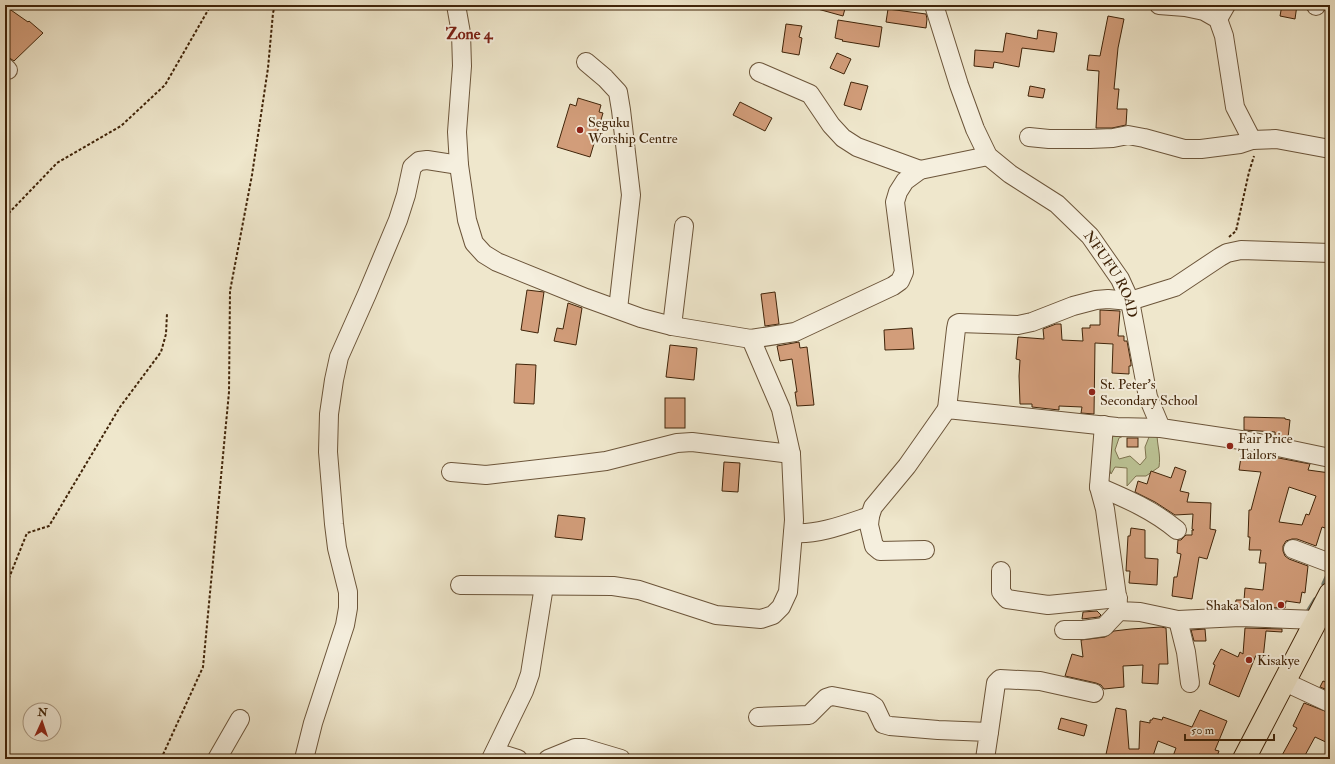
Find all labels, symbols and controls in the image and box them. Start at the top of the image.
district label: Zone 4 [446,24,494,44]
place label: Seguku Worship Centre [587,114,678,148]
marker: Seguku Worship Centre [575,125,585,135]
street label: NFUFU ROAD [1080,227,1141,319]
place label: St. Peter's Secondary School [1100,376,1198,410]
marker: St. Peter's Secondary School [1087,387,1097,397]
place label: Fair Price Tailors [1238,430,1293,463]
marker: Fair Price Tailors [1225,441,1235,451]
place label: Shaka Salon [1206,597,1273,614]
marker: Shaka Salon [1276,600,1286,610]
place label: Kisakye [1257,652,1300,670]
marker: Kisakye [1244,655,1254,665]
north arrow [22,702,62,742]
text: N [36,706,49,719]
scale bar [1185,716,1274,742]
text: 50 m [1191,723,1215,738]

